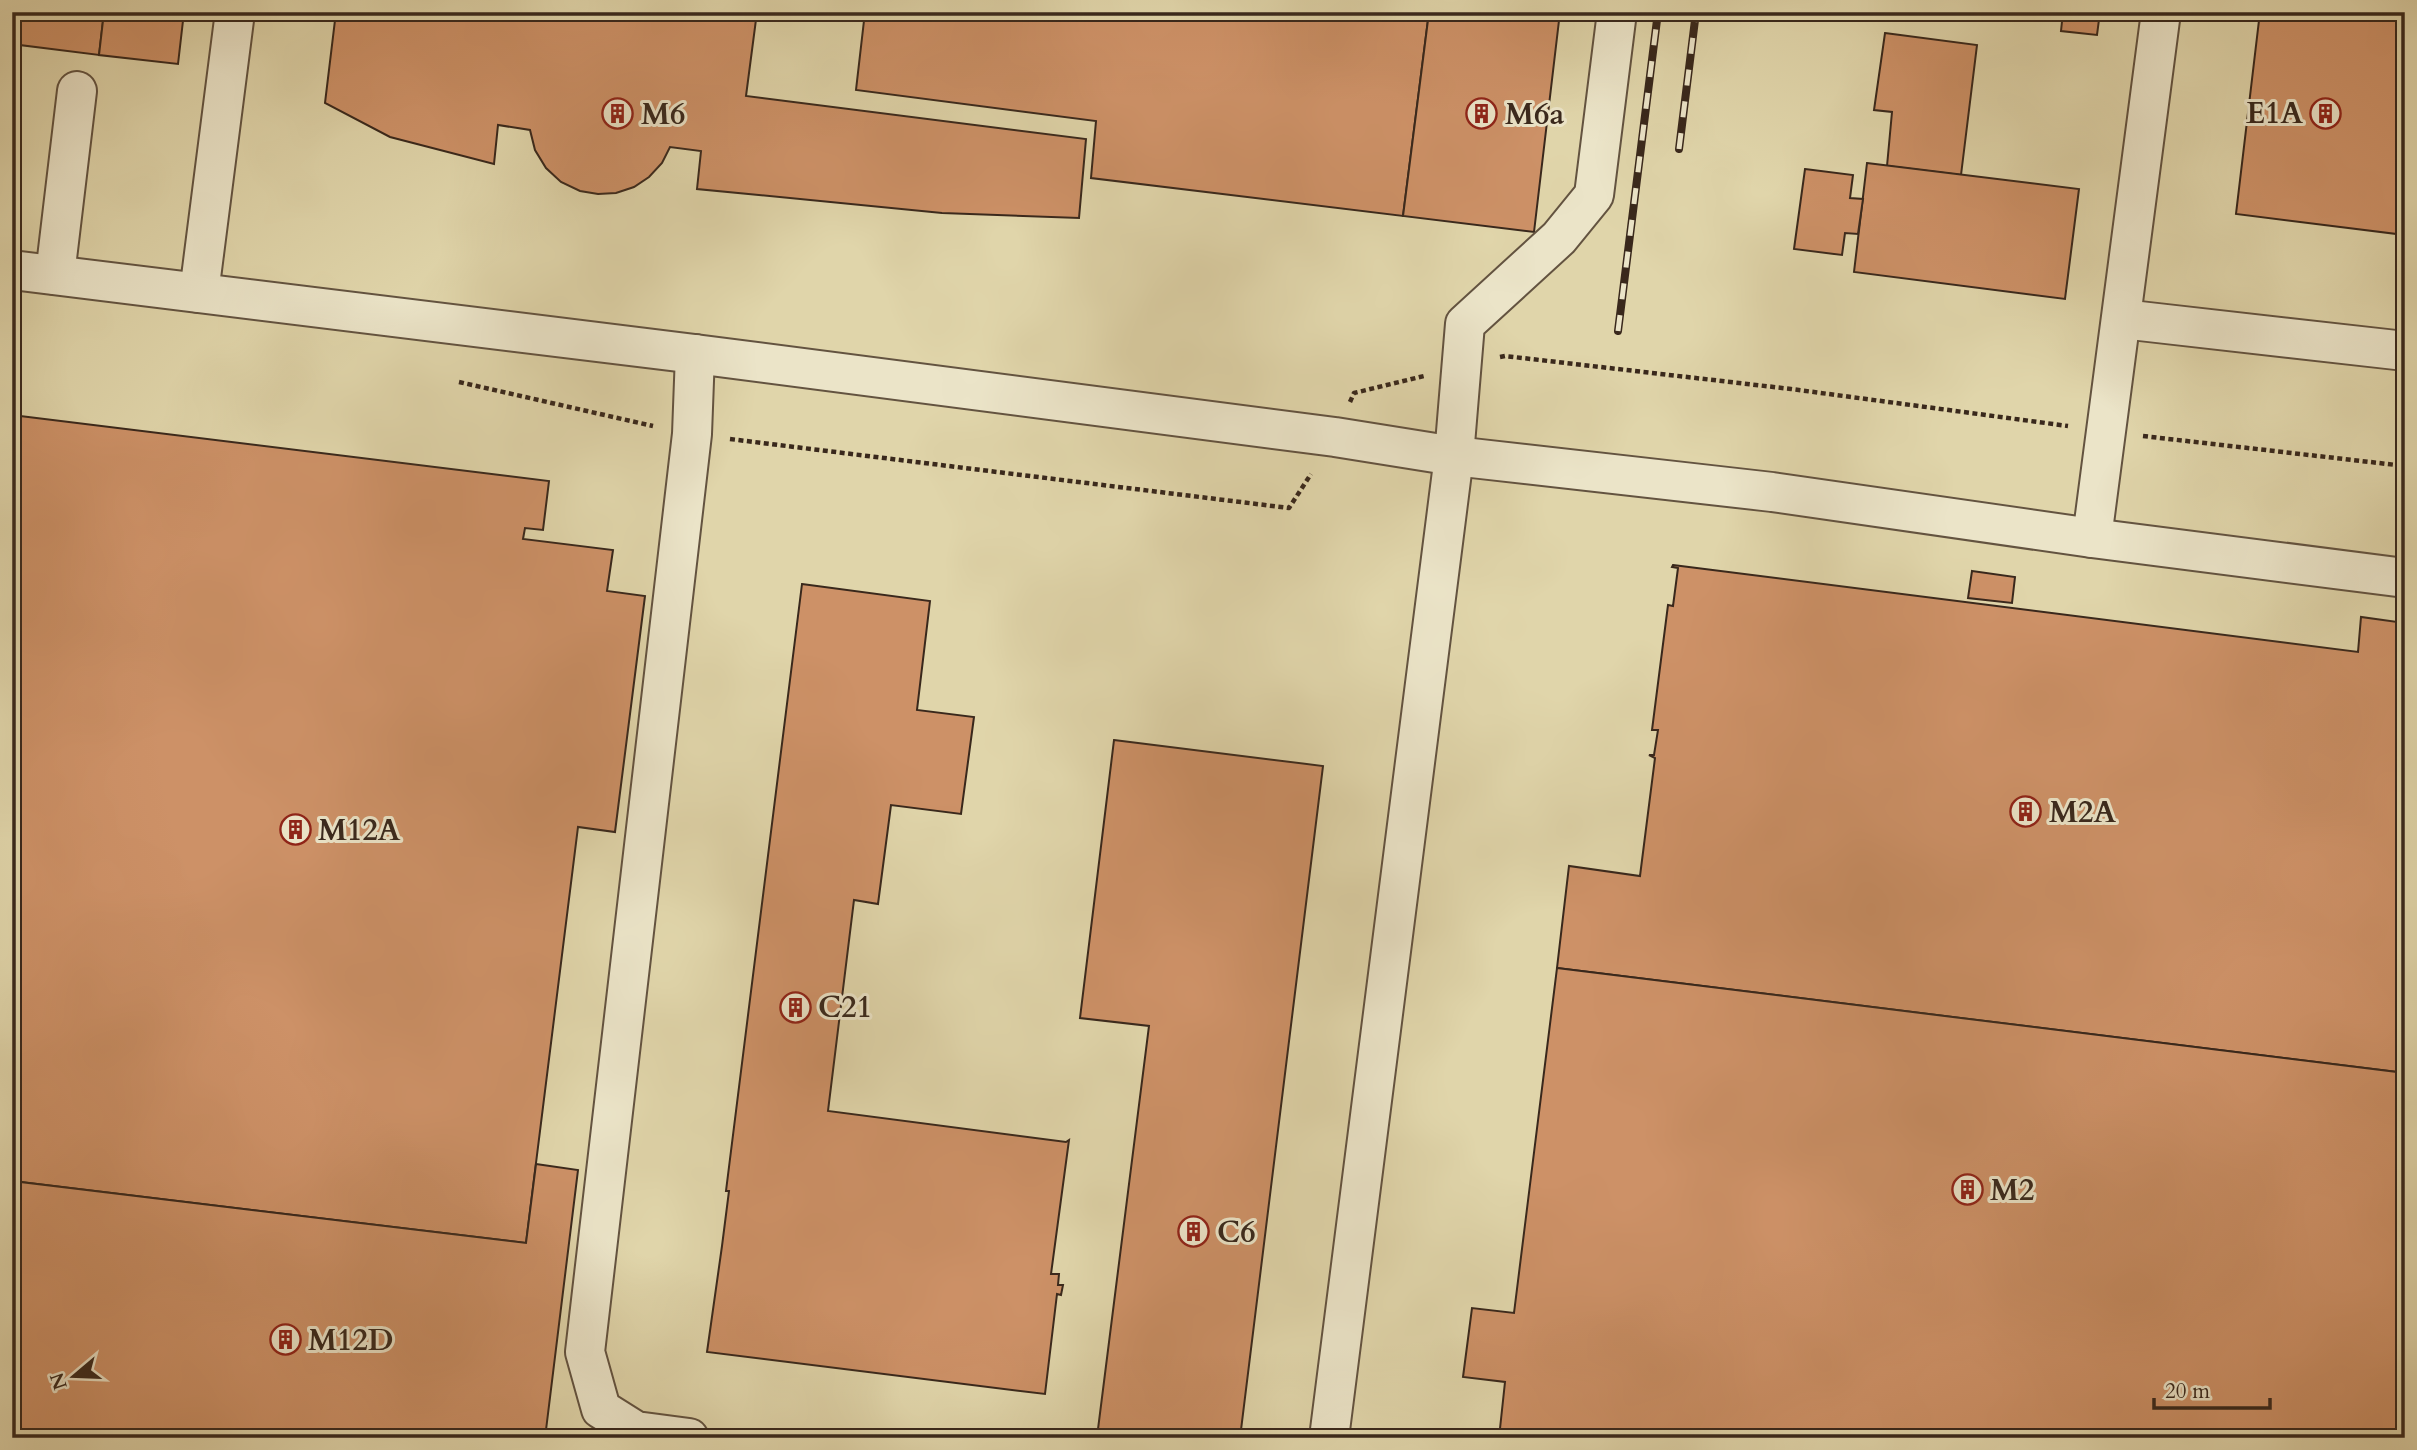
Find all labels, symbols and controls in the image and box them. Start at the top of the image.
place label: E1A [2246,93,2303,134]
place label: M6 [641,94,686,135]
place label: M6a [1505,94,1564,135]
building icon: E1A [2309,96,2343,130]
building icon: M6 [601,97,635,131]
building icon: M6a [1465,97,1499,131]
place label: M2A [2049,792,2116,833]
building icon: M2A [2009,795,2043,829]
place label: M12A [318,810,401,851]
building icon: M12A [278,813,312,847]
place label: C21 [818,987,872,1028]
building icon: C21 [778,990,812,1024]
place label: M2 [1990,1170,2035,1211]
building icon: M2 [1950,1173,1984,1207]
place label: C6 [1217,1212,1256,1253]
building icon: C6 [1177,1215,1211,1249]
place label: M12D [308,1320,394,1361]
building icon: M12D [268,1323,302,1357]
north arrow [38,1342,108,1412]
scale bar [2154,1366,2270,1410]
text: N [44,1369,74,1393]
text: 20 m [2165,1377,2210,1406]

